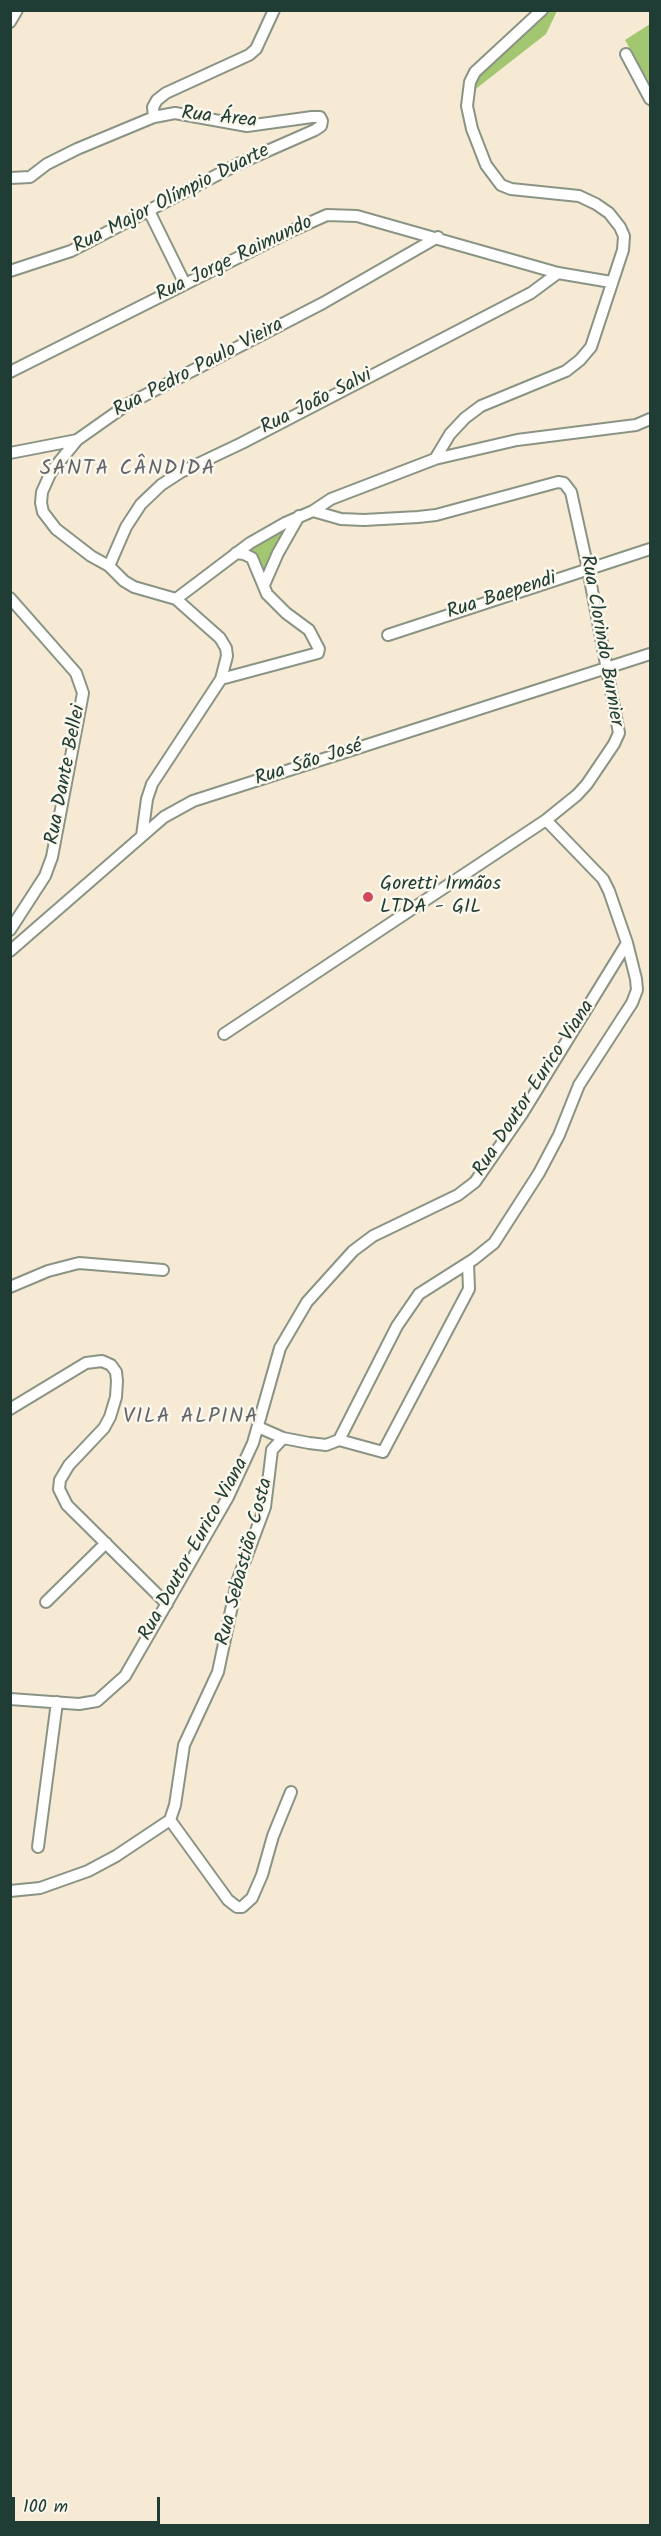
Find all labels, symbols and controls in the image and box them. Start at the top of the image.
street label: Rua Área [180,103,258,135]
street label: Rua Major Olímpio Duarte [70,140,274,260]
street label: Rua Jorge Raimundo [153,212,317,308]
street label: Rua Pedro Paulo Vieira [110,314,288,424]
street label: Rua João Salvi [257,365,377,441]
district label: SANTA CÂNDIDA [40,457,216,483]
street label: Rua Clorindo Burnier [573,553,627,729]
street label: Rua Baependi [444,568,560,626]
street label: Rua Dante Bellei [42,703,92,847]
street label: Rua São José [252,735,366,793]
place label: Goretti Irmãos LTDA - GIL [380,874,501,921]
marker: Goretti Irmãos LTDA - GIL [361,890,375,904]
street label: Rua Doutor Eurico Viana [469,996,601,1182]
district label: VILA ALPINA [123,1405,259,1431]
street label: Rua Doutor Eurico Viana [135,1454,255,1646]
street label: Rua Sebastião Costa [212,1476,280,1648]
scale bar [15,2485,164,2523]
text: 100 m [23,2493,68,2522]

